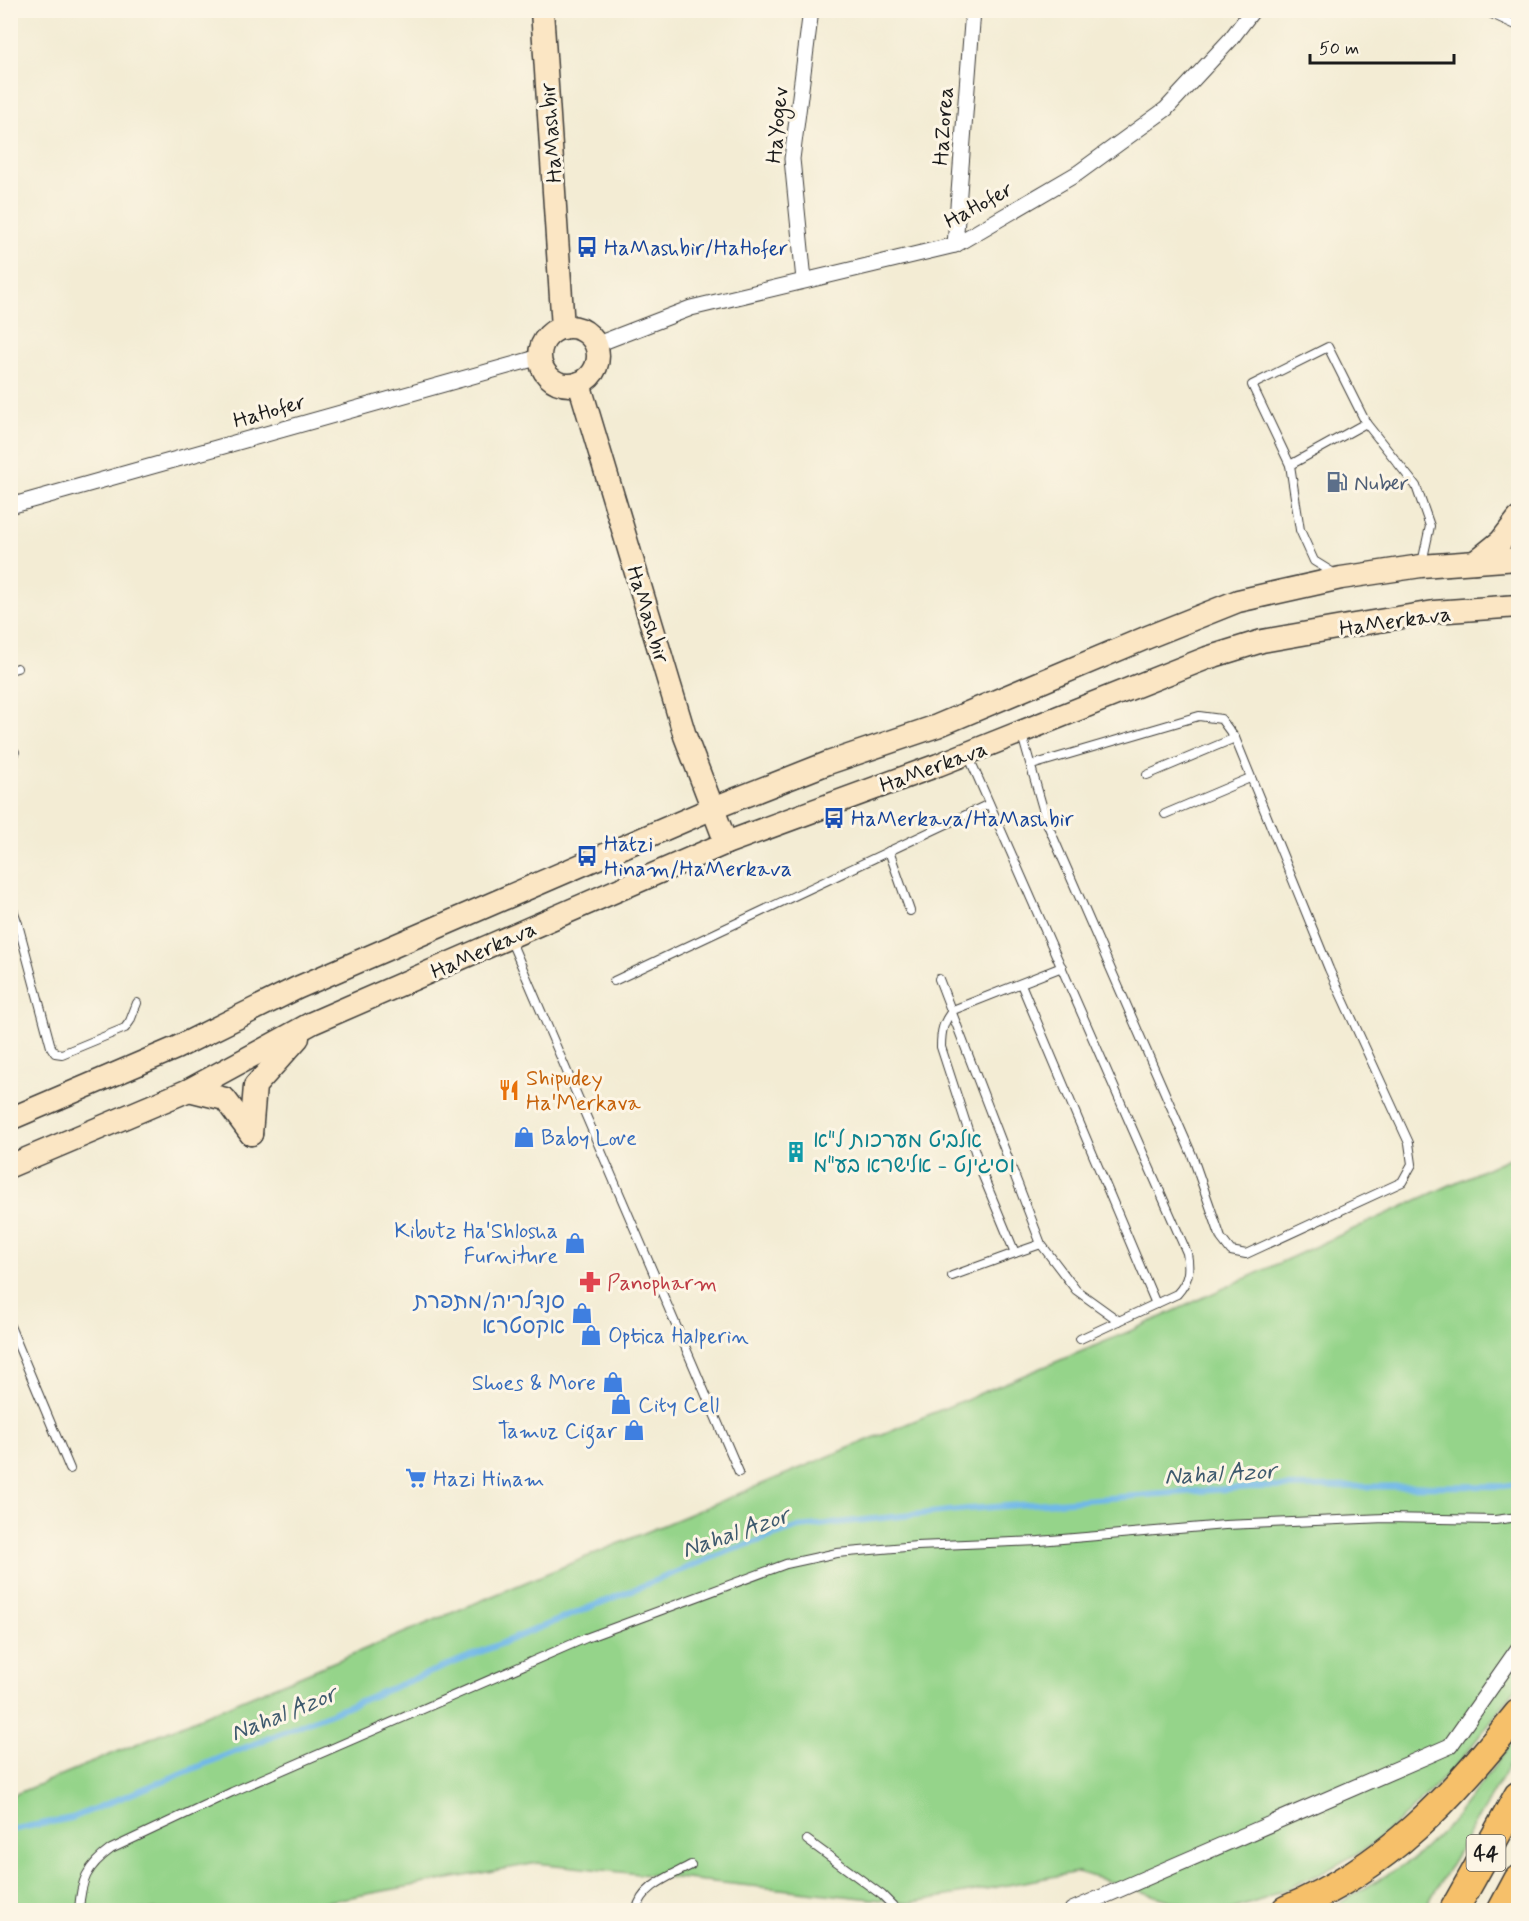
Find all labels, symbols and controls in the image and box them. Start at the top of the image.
scale bar [1310,27,1454,65]
text: 50 m [1319,37,1359,61]
street label: HaMashbir [534,81,569,184]
street label: HaYogev [761,86,798,165]
street label: HaZorea [927,86,961,166]
street label: HaHofer [940,175,1018,236]
bus stop icon: HaMashbir/HaHofer [575,235,599,259]
place label: HaMashbir/HaHofer [604,235,788,263]
street label: HaHofer [230,388,309,436]
fuel station icon: Nuber [1325,470,1349,494]
place label: Nuber [1354,470,1409,498]
street label: HaMashbir [619,563,675,667]
street label: HaMerkava [1338,600,1453,644]
street label: HaMerkava [876,735,991,800]
bus stop icon: HaMerkava/HaMashbir [822,806,846,830]
place label: HaMerkava/HaMashbir [851,806,1074,834]
place label: Hatzi Hinam/HaMerkava [604,831,792,884]
bus stop icon: Hatzi Hinam/HaMerkava [575,844,599,868]
street label: HaMerkava [427,915,541,987]
place label: Shipudey Ha'Merkava [526,1065,642,1118]
restaurant icon: Shipudey Ha'Merkava [497,1078,521,1102]
shop icon: Baby Love [512,1125,536,1149]
place label: Baby Love [541,1125,637,1153]
place label: אלביט מערכות ל"א וסיגינט - אלישרא בע"מ [813,1127,1015,1180]
building icon: אלביט מערכות ל"א וסיגינט - אלישרא בע"מ [784,1140,808,1164]
place label: Kibutz Ha'Shlosha Furniture [394,1218,558,1271]
shop icon: Kibutz Ha'Shlosha Furniture [563,1231,587,1255]
pharmacy icon: Panopharm [578,1270,602,1294]
place label: Panopharm [607,1270,717,1298]
place label: סנדלריה/מתפרת אקסטרא [413,1288,565,1341]
shop icon: סנדלריה/מתפרת אקסטרא [570,1301,594,1325]
shop icon: Optica Halperin [579,1323,603,1347]
place label: Optica Halperin [608,1323,749,1351]
place label: Shoes & More [472,1370,596,1398]
shop icon: Shoes & More [601,1370,625,1394]
shop icon: City Cell [609,1392,633,1416]
place label: City Cell [638,1392,719,1420]
place label: Tamuz Cigar [498,1418,618,1449]
shop icon: Tamuz Cigar [622,1418,646,1442]
water label: Nahal Azor [1164,1456,1280,1493]
supermarket icon: Hazi Hinam [404,1466,428,1490]
place label: Hazi Hinam [433,1466,544,1494]
water label: Nahal Azor [678,1500,796,1566]
water label: Nahal Azor [226,1678,344,1750]
road number: 44 [1466,1835,1506,1871]

